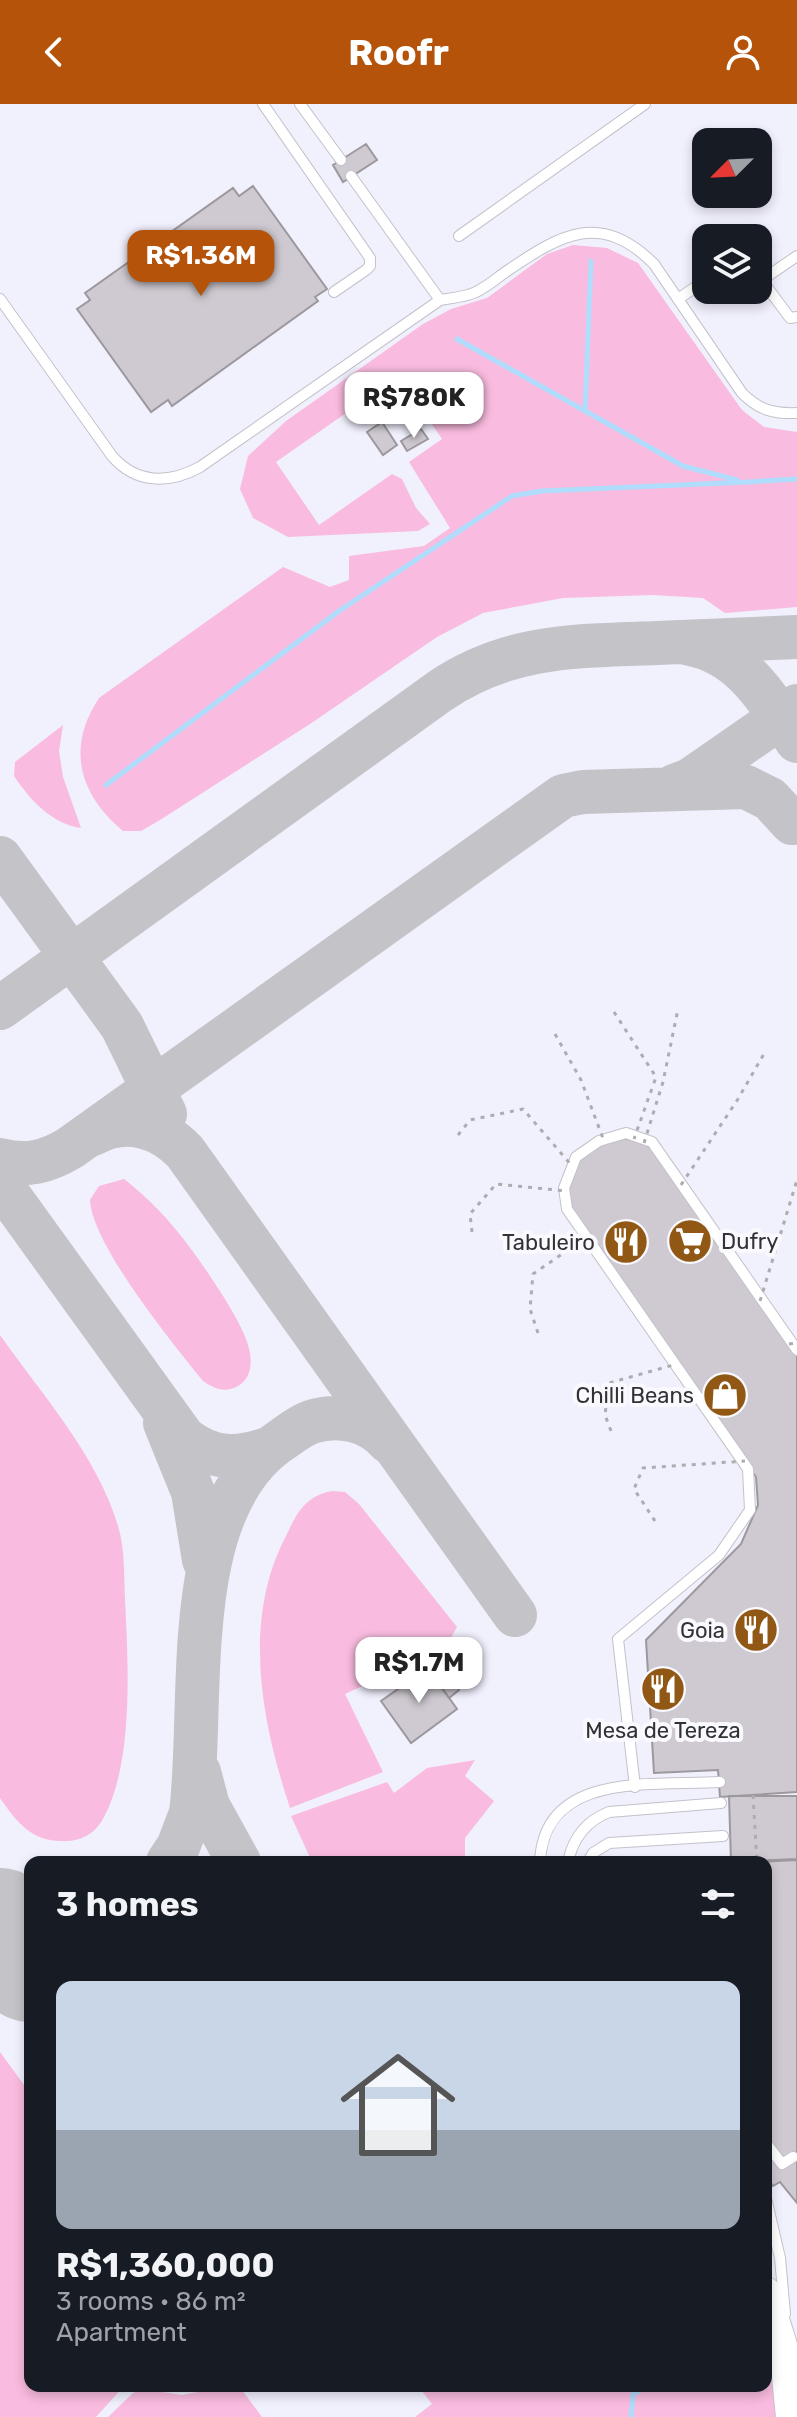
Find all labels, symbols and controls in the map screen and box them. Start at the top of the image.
icon: back [32,30,76,74]
icon: person [721,30,765,74]
text: Roofr [348,31,449,74]
north arrow [692,128,772,208]
map controls [692,128,772,304]
button: layers [692,224,772,304]
pin: R$1.36M [127,230,275,298]
text: R$1.36M [145,240,257,271]
pin: R$780K [349,372,479,440]
text: R$780K [363,382,465,413]
supermarket icon: Dufry [666,1217,714,1265]
restaurant icon: Tabuleiro [602,1218,650,1266]
place label: Dufry [721,1228,778,1255]
place label: Tabuleiro [502,1229,595,1256]
shop icon: Chilli Beans [701,1371,749,1419]
place label: Chilli Beans [576,1382,694,1409]
restaurant icon: Goia [732,1606,780,1654]
place label: Goia [680,1617,725,1644]
pin: R$1.7M [354,1637,484,1705]
text: R$1.7M [373,1647,465,1678]
restaurant icon: Mesa de Tereza [639,1665,687,1713]
place label: Mesa de Tereza [585,1717,741,1744]
icon: filters [696,1882,740,1926]
text: 3 homes [56,1884,199,1925]
icon: home [326,2033,470,2177]
text: R$1,360,000 [56,2245,275,2286]
text: 3 rooms · 86 m² [56,2286,246,2317]
text: Apartment [56,2317,187,2348]

